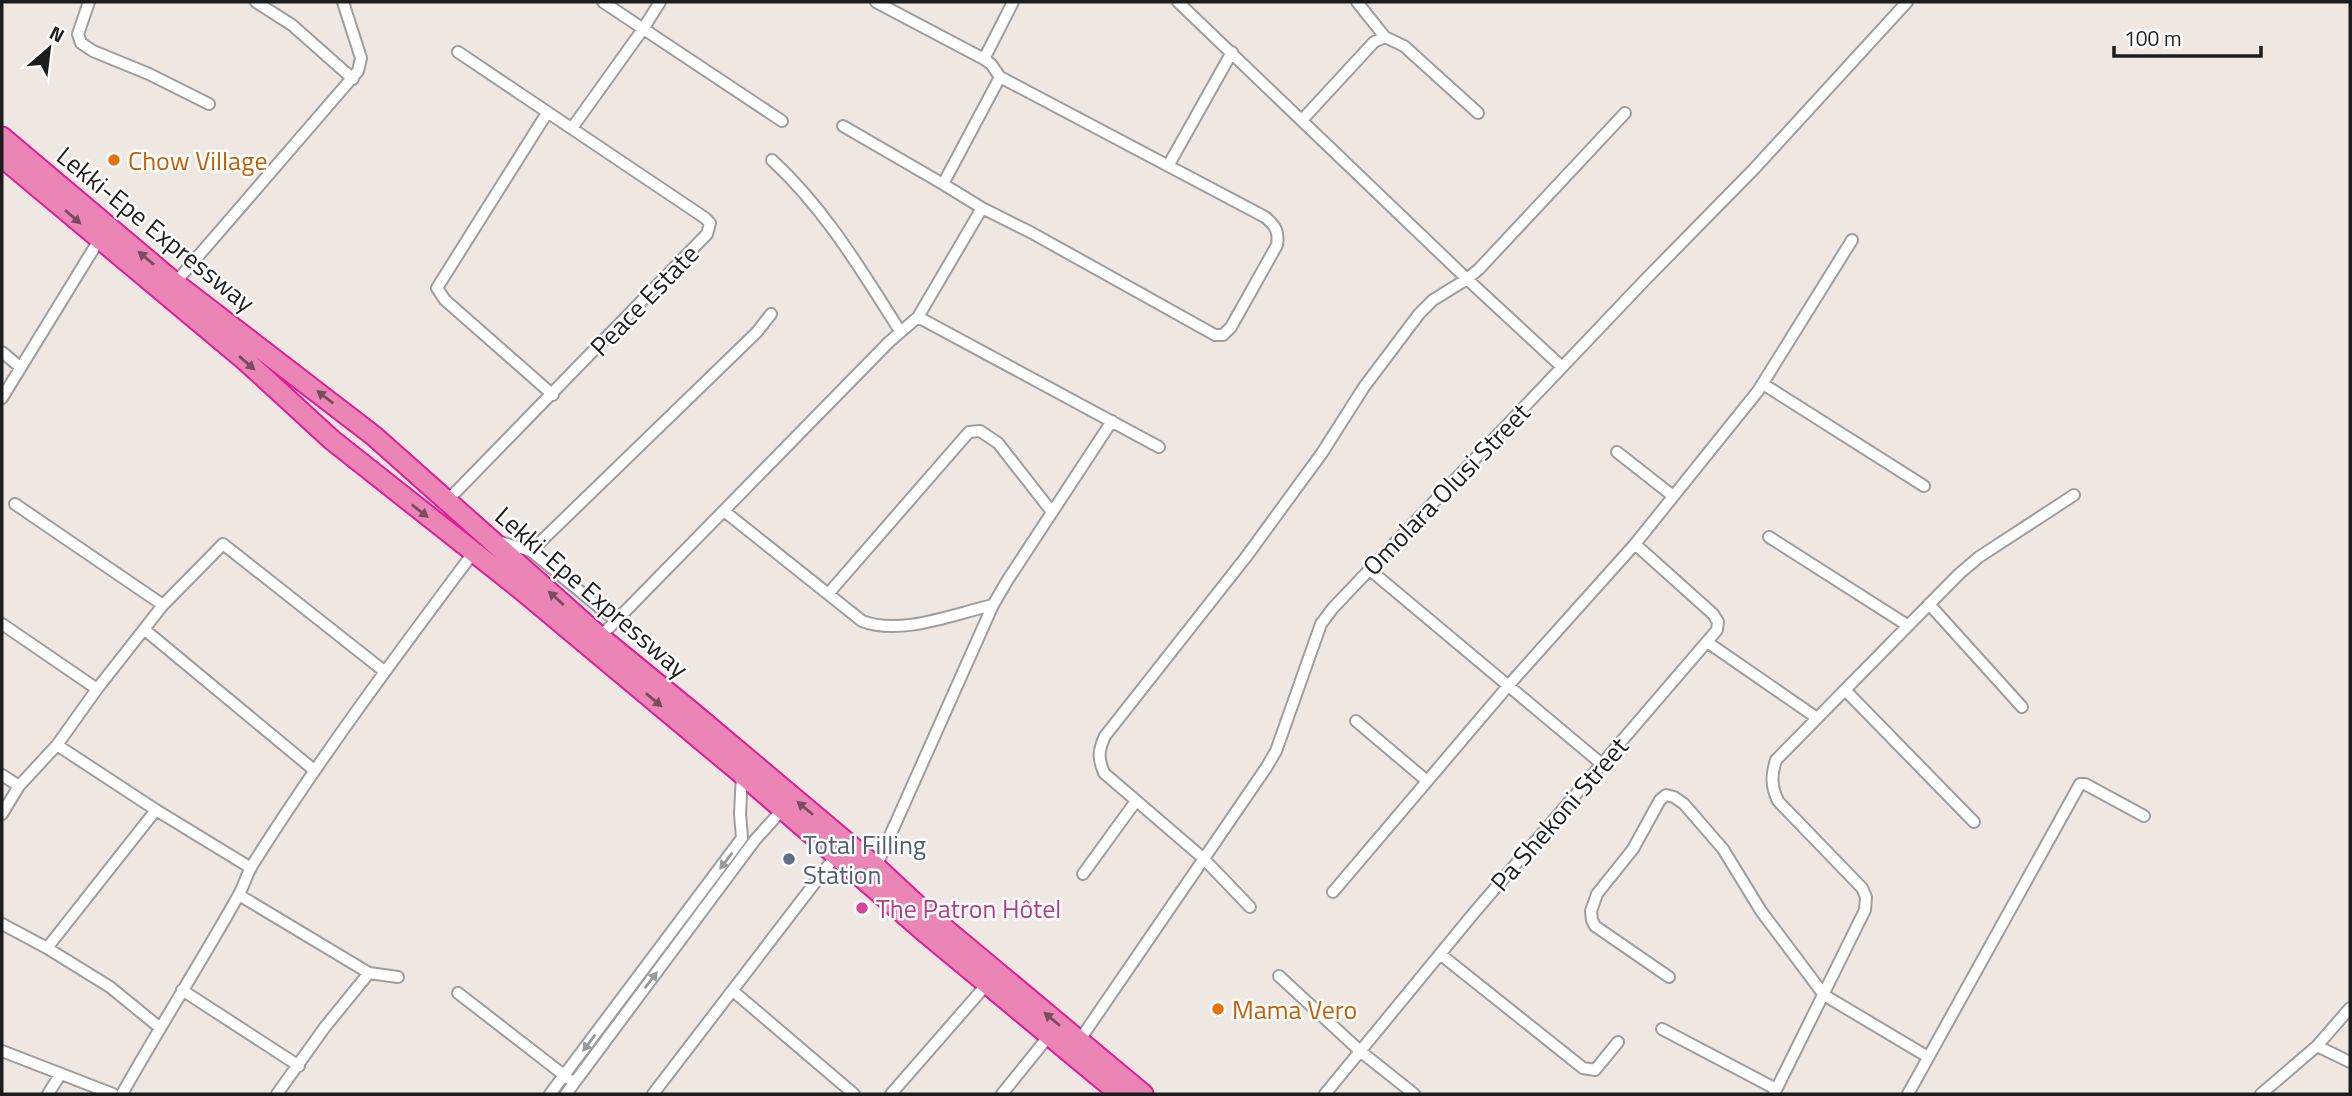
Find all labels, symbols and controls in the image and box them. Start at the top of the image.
north arrow [14,14,84,84]
scale bar [2114,14,2261,58]
text: N [45,18,70,49]
text: 100 m [2124,22,2181,54]
street label: Lekki-Epe Expressway [48,137,264,321]
place label: Chow Village [128,141,268,180]
marker: Chow Village [106,152,122,168]
one-way arrow [64,209,82,225]
street label: Peace Estate [581,235,707,365]
one-way arrow [137,251,154,266]
one-way arrow [239,355,256,370]
one-way arrow [317,390,335,405]
street label: Omolara Olusi Street [1353,394,1539,584]
street label: Lekki-Epe Expressway [487,497,697,687]
one-way arrow [411,503,429,517]
one-way arrow [548,591,565,607]
one-way arrow [644,693,662,708]
street label: Pa Shekoni Street [1481,728,1637,900]
one-way arrow [796,800,814,816]
place label: Total Filling Station [803,825,926,894]
marker: Total Filling Station [781,851,797,867]
one-way arrow [719,852,733,870]
place label: The Patron Hôtel [876,889,1061,928]
marker: The Patron Hôtel [854,900,870,916]
one-way arrow [643,972,658,990]
place label: Mama Vero [1232,990,1357,1029]
marker: Mama Vero [1210,1001,1226,1017]
one-way arrow [1044,1012,1062,1027]
one-way arrow [581,1033,596,1051]

